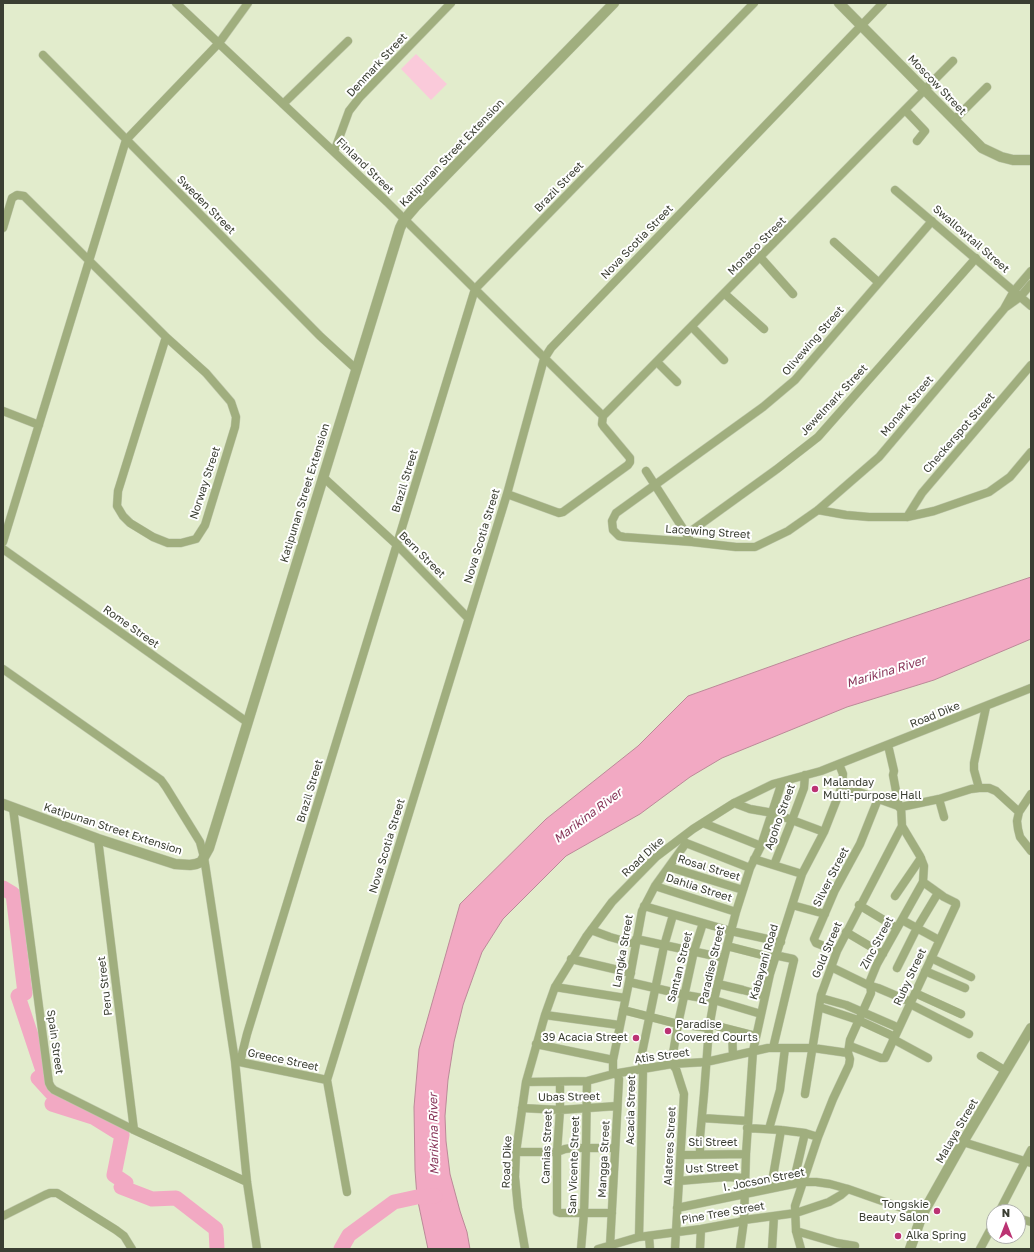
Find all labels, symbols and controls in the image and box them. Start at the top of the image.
street label: Denmark Street [344,30,410,100]
street label: Moscow Street [905,52,969,118]
street label: Katipunan Street Extension [397,96,507,210]
street label: Finland Street [334,135,396,197]
street label: Brazil Street [532,159,586,215]
street label: Sweden Street [174,173,238,237]
street label: Nova Scotia Street [598,202,676,282]
street label: Swallowtail Street [930,202,1012,276]
street label: Monaco Street [725,214,789,278]
street label: Olivewing Street [779,304,847,378]
street label: Jewelmark Street [798,362,870,438]
street label: Monark Street [878,373,936,439]
street label: Checkerspot Street [920,390,998,476]
street label: Katipunan Street Extension [278,422,332,564]
street label: Norway Street [187,445,223,521]
street label: Brazil Street [389,448,421,514]
street label: Nova Scotia Street [461,487,503,585]
street label: Lacewing Street [665,522,751,542]
street label: Bern Street [396,529,448,581]
street label: Rome Street [100,603,162,651]
water label: Marikina River [845,653,927,691]
street label: Road Dike [908,699,962,731]
street label: Brazil Street [294,758,326,824]
place label: Malanday Multi-purpose Hall [823,776,922,802]
street label: Agoho Street [762,782,798,852]
marker: Malanday Multi-purpose Hall [810,784,820,794]
water label: Marikina River [551,786,625,846]
street label: Nova Scotia Street [366,797,408,895]
street label: Katipunan Street Extension [42,800,184,858]
street label: Road Dike [619,834,667,880]
street label: Silver Street [810,845,852,909]
street label: Rosal Street [676,852,742,884]
street label: Dahlia Street [664,871,734,905]
street label: Langka Street [610,914,636,988]
street label: Zinc Street [858,914,896,972]
street label: Gold Street [809,920,845,980]
street label: Kabayani Road [747,923,781,1001]
street label: Paradise Street [696,924,728,1006]
street label: Santan Street [665,930,695,1004]
street label: Ruby Street [891,946,929,1008]
street label: Peru Street [95,956,115,1016]
street label: Spain Street [44,1009,66,1075]
place label: Paradise Covered Courts [676,1018,758,1044]
marker: Paradise Covered Courts [663,1026,673,1036]
place label: 39 Acacia Street [542,1031,628,1045]
marker: 39 Acacia Street [631,1033,641,1043]
street label: Greece Street [246,1046,320,1074]
street label: Atis Street [634,1046,690,1066]
street label: Acacia Street [624,1075,638,1145]
street label: Ubas Street [538,1090,600,1104]
water label: Marikina River [426,1093,442,1175]
street label: Malaya Street [933,1096,981,1166]
street label: Alateres Street [661,1106,679,1186]
street label: Camias Street [539,1110,555,1184]
street label: San Vicente Street [566,1116,582,1214]
street label: Mangga Street [595,1120,613,1198]
street label: Road Dike [499,1135,515,1189]
street label: Sti Street [688,1136,738,1150]
street label: Ust Street [685,1160,739,1176]
street label: I. Jocson Street [722,1166,806,1194]
place label: Tongskie Beauty Salon [859,1198,929,1224]
street label: Pine Tree Street [680,1199,766,1227]
north arrow [986,1204,1026,1244]
marker: Tongskie Beauty Salon [932,1206,942,1216]
text: N [1002,1206,1010,1219]
place label: Alka Spring [906,1229,966,1243]
marker: Alka Spring [893,1231,903,1241]

